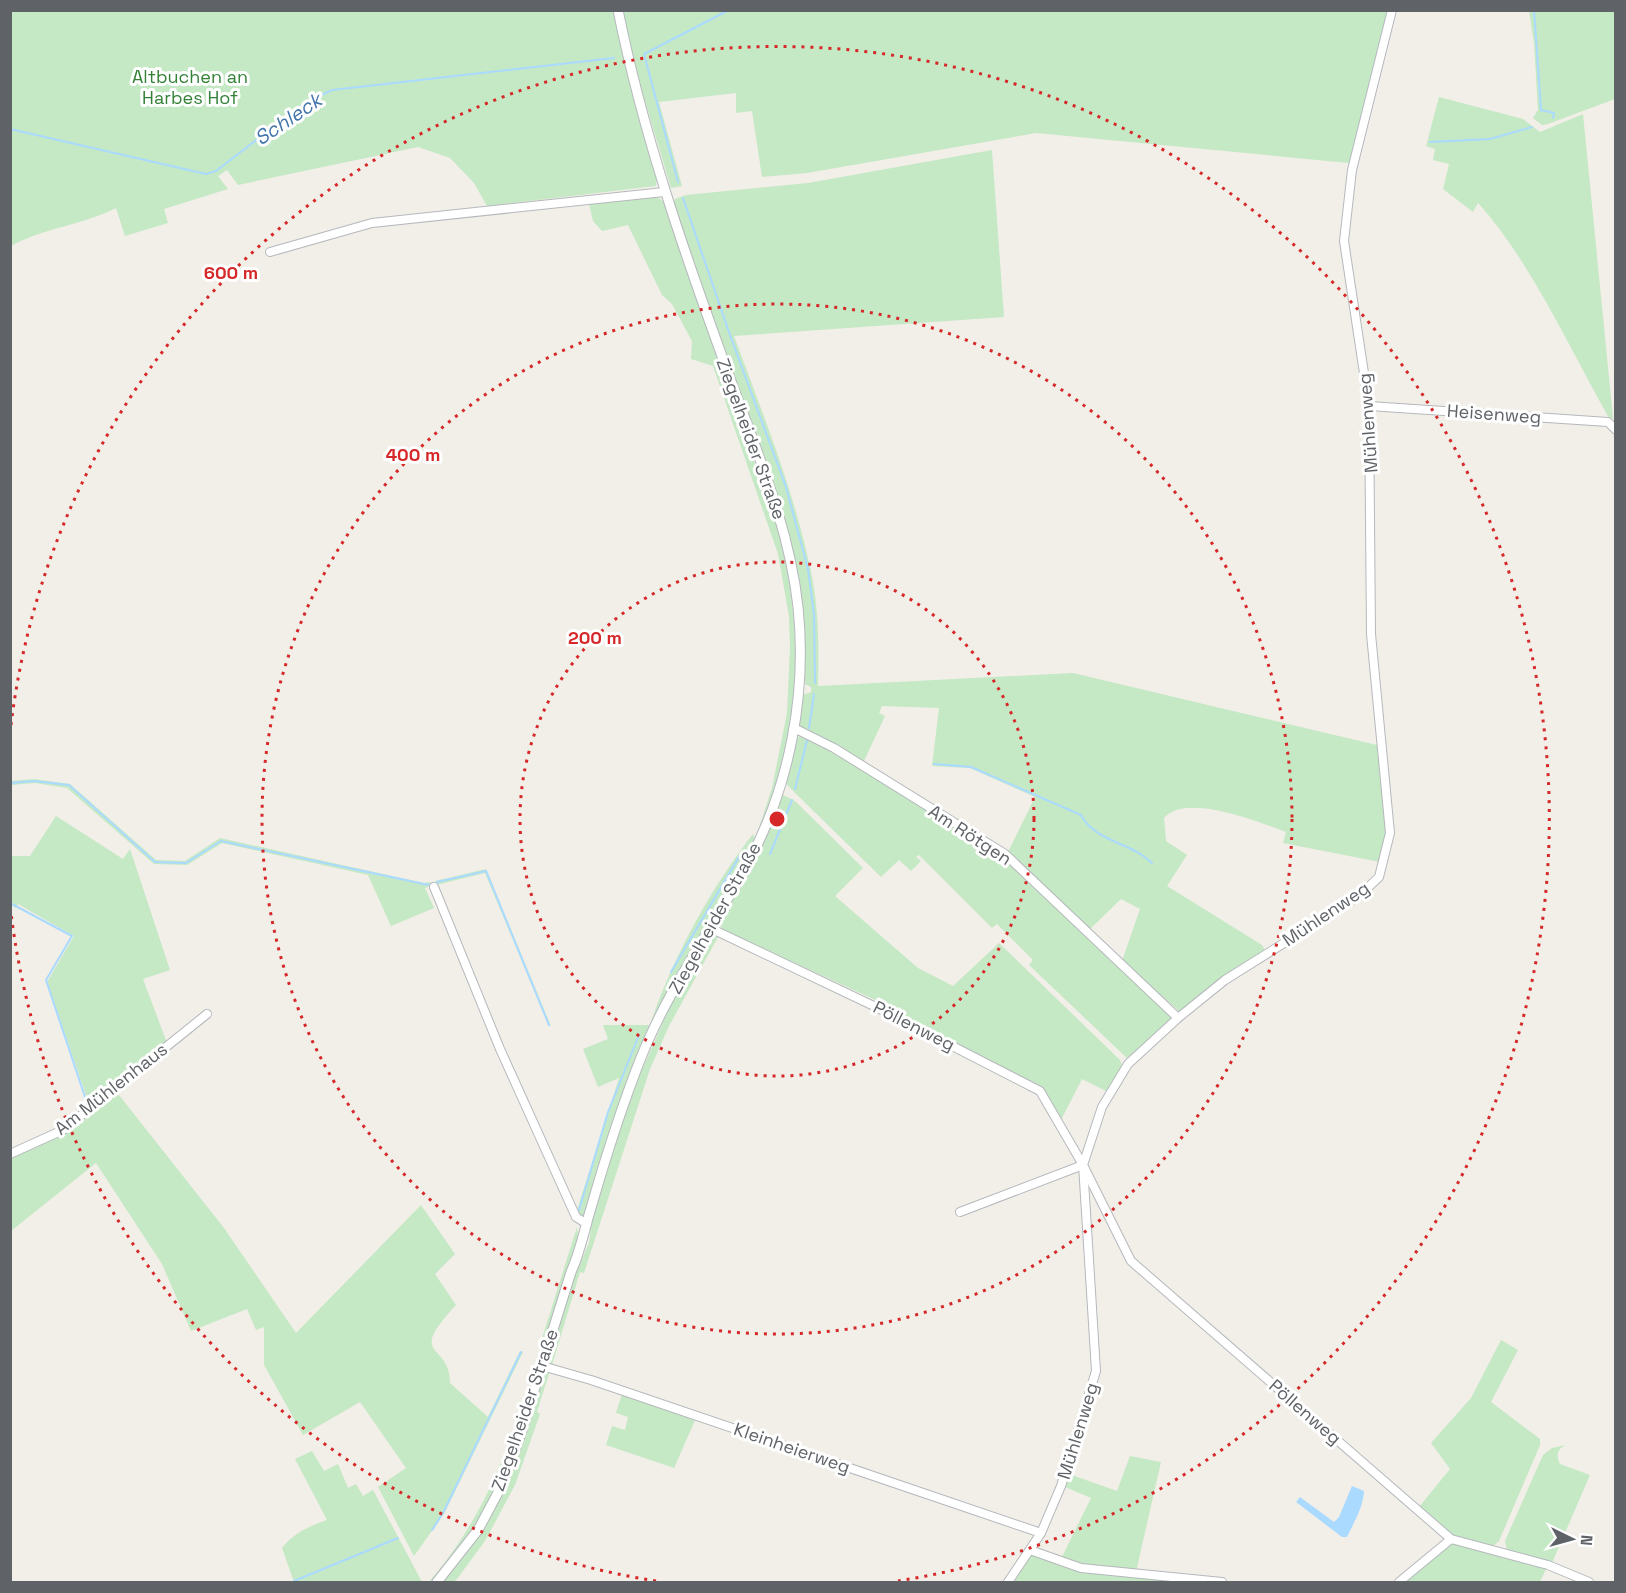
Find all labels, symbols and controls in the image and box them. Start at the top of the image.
park label: Altbuchen an Harbes Hof [132,65,248,109]
water label: Schleck [249,86,329,151]
text: 600 m [204,261,258,284]
street label: Ziegelheider Straße [712,355,791,523]
street label: Mühlenweg [1353,372,1382,474]
street label: Heisenweg [1446,399,1542,428]
text: 400 m [386,443,440,466]
text: 200 m [568,626,622,649]
street label: Am Rötgen [924,799,1016,870]
centre of rings [767,809,787,829]
street label: Ziegelheider Straße [663,838,766,998]
street label: Mühlenweg [1278,876,1374,951]
street label: Pöllenweg [870,995,959,1056]
street label: Am Mühlenhaus [50,1037,172,1140]
street label: Ziegelheider Straße [486,1326,563,1494]
street label: Pöllenweg [1264,1374,1346,1449]
street label: Mühlenweg [1052,1380,1103,1482]
street label: Kleinheierweg [731,1417,853,1478]
north arrow [1542,1509,1602,1569]
text: N [1576,1534,1597,1547]

